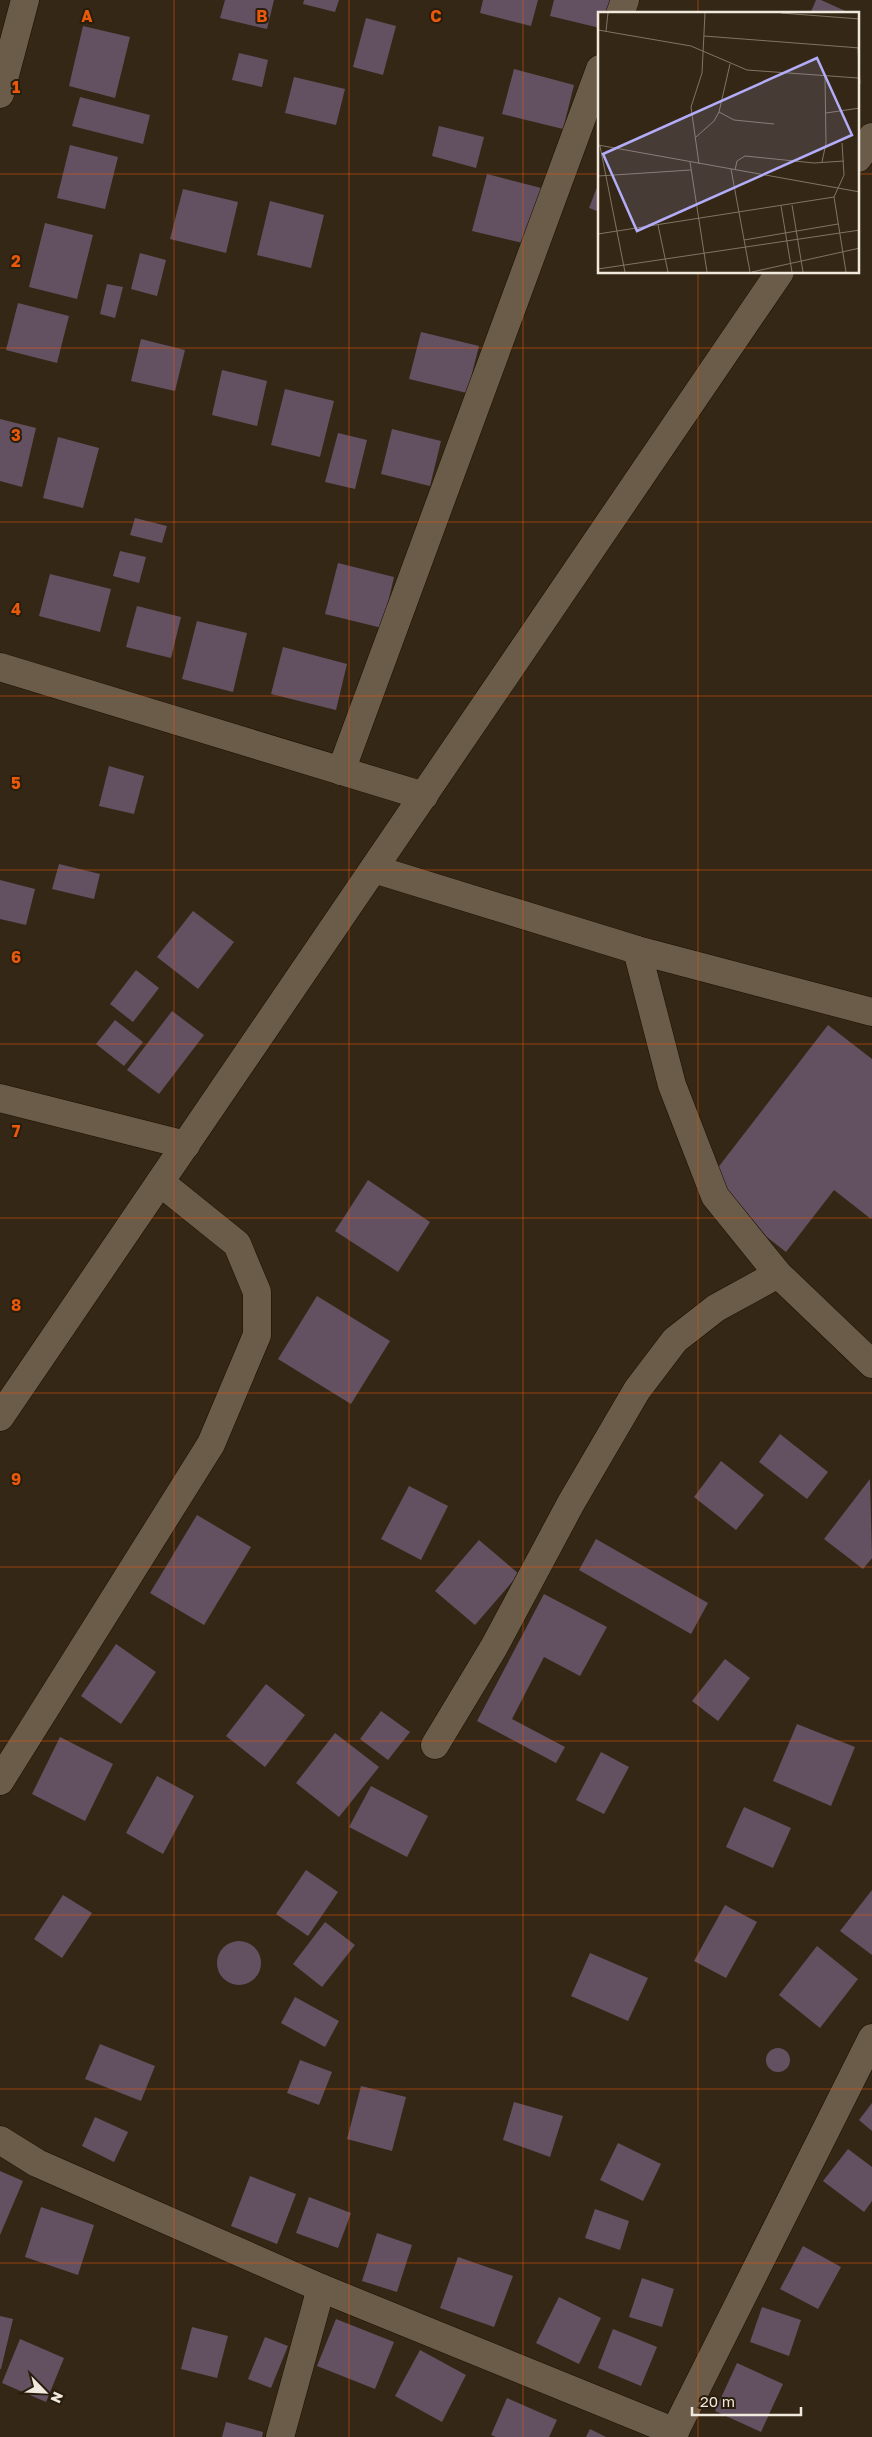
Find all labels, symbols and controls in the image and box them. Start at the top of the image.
text: A [81,6,93,26]
text: B [256,6,268,26]
text: C [430,6,442,26]
inset map [598,12,860,274]
text: 1 [12,77,20,97]
text: 2 [11,251,21,271]
text: 3 [11,425,21,445]
text: 4 [11,599,21,619]
text: 5 [11,773,21,793]
text: 6 [11,947,21,967]
text: 7 [12,1121,21,1141]
text: 8 [11,1295,21,1315]
text: 9 [11,1469,21,1489]
north arrow [20,2367,70,2417]
scale bar [692,2384,801,2416]
text: N [47,2389,67,2406]
text: 20 m [700,2392,735,2410]

